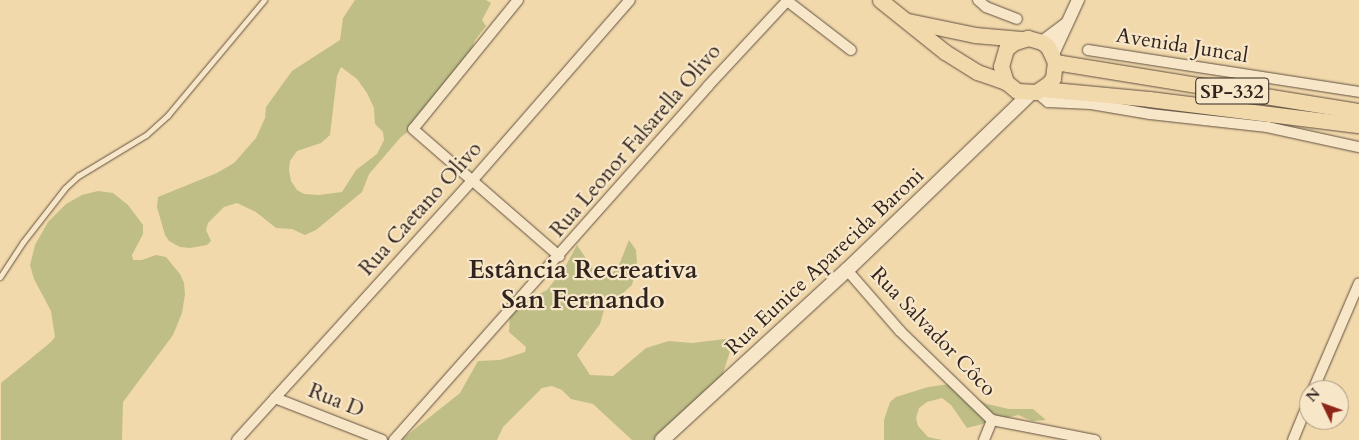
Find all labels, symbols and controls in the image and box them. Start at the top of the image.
street label: Avenida Juncal [1114,23,1250,69]
street label: Rua Leonor Falsarella Olivo [545,39,727,243]
road number: SP-332 [1194,74,1270,108]
street label: Rua Caetano Olivo [354,137,488,281]
street label: Rua Eunice Aparecida Baroni [721,163,929,361]
district label: Estância Recreativa San Fernando [468,254,698,316]
street label: Rua Salvador Côco [865,262,1001,402]
street label: Rua D [304,378,368,424]
north arrow [1299,380,1349,430]
text: N [1302,384,1324,406]

